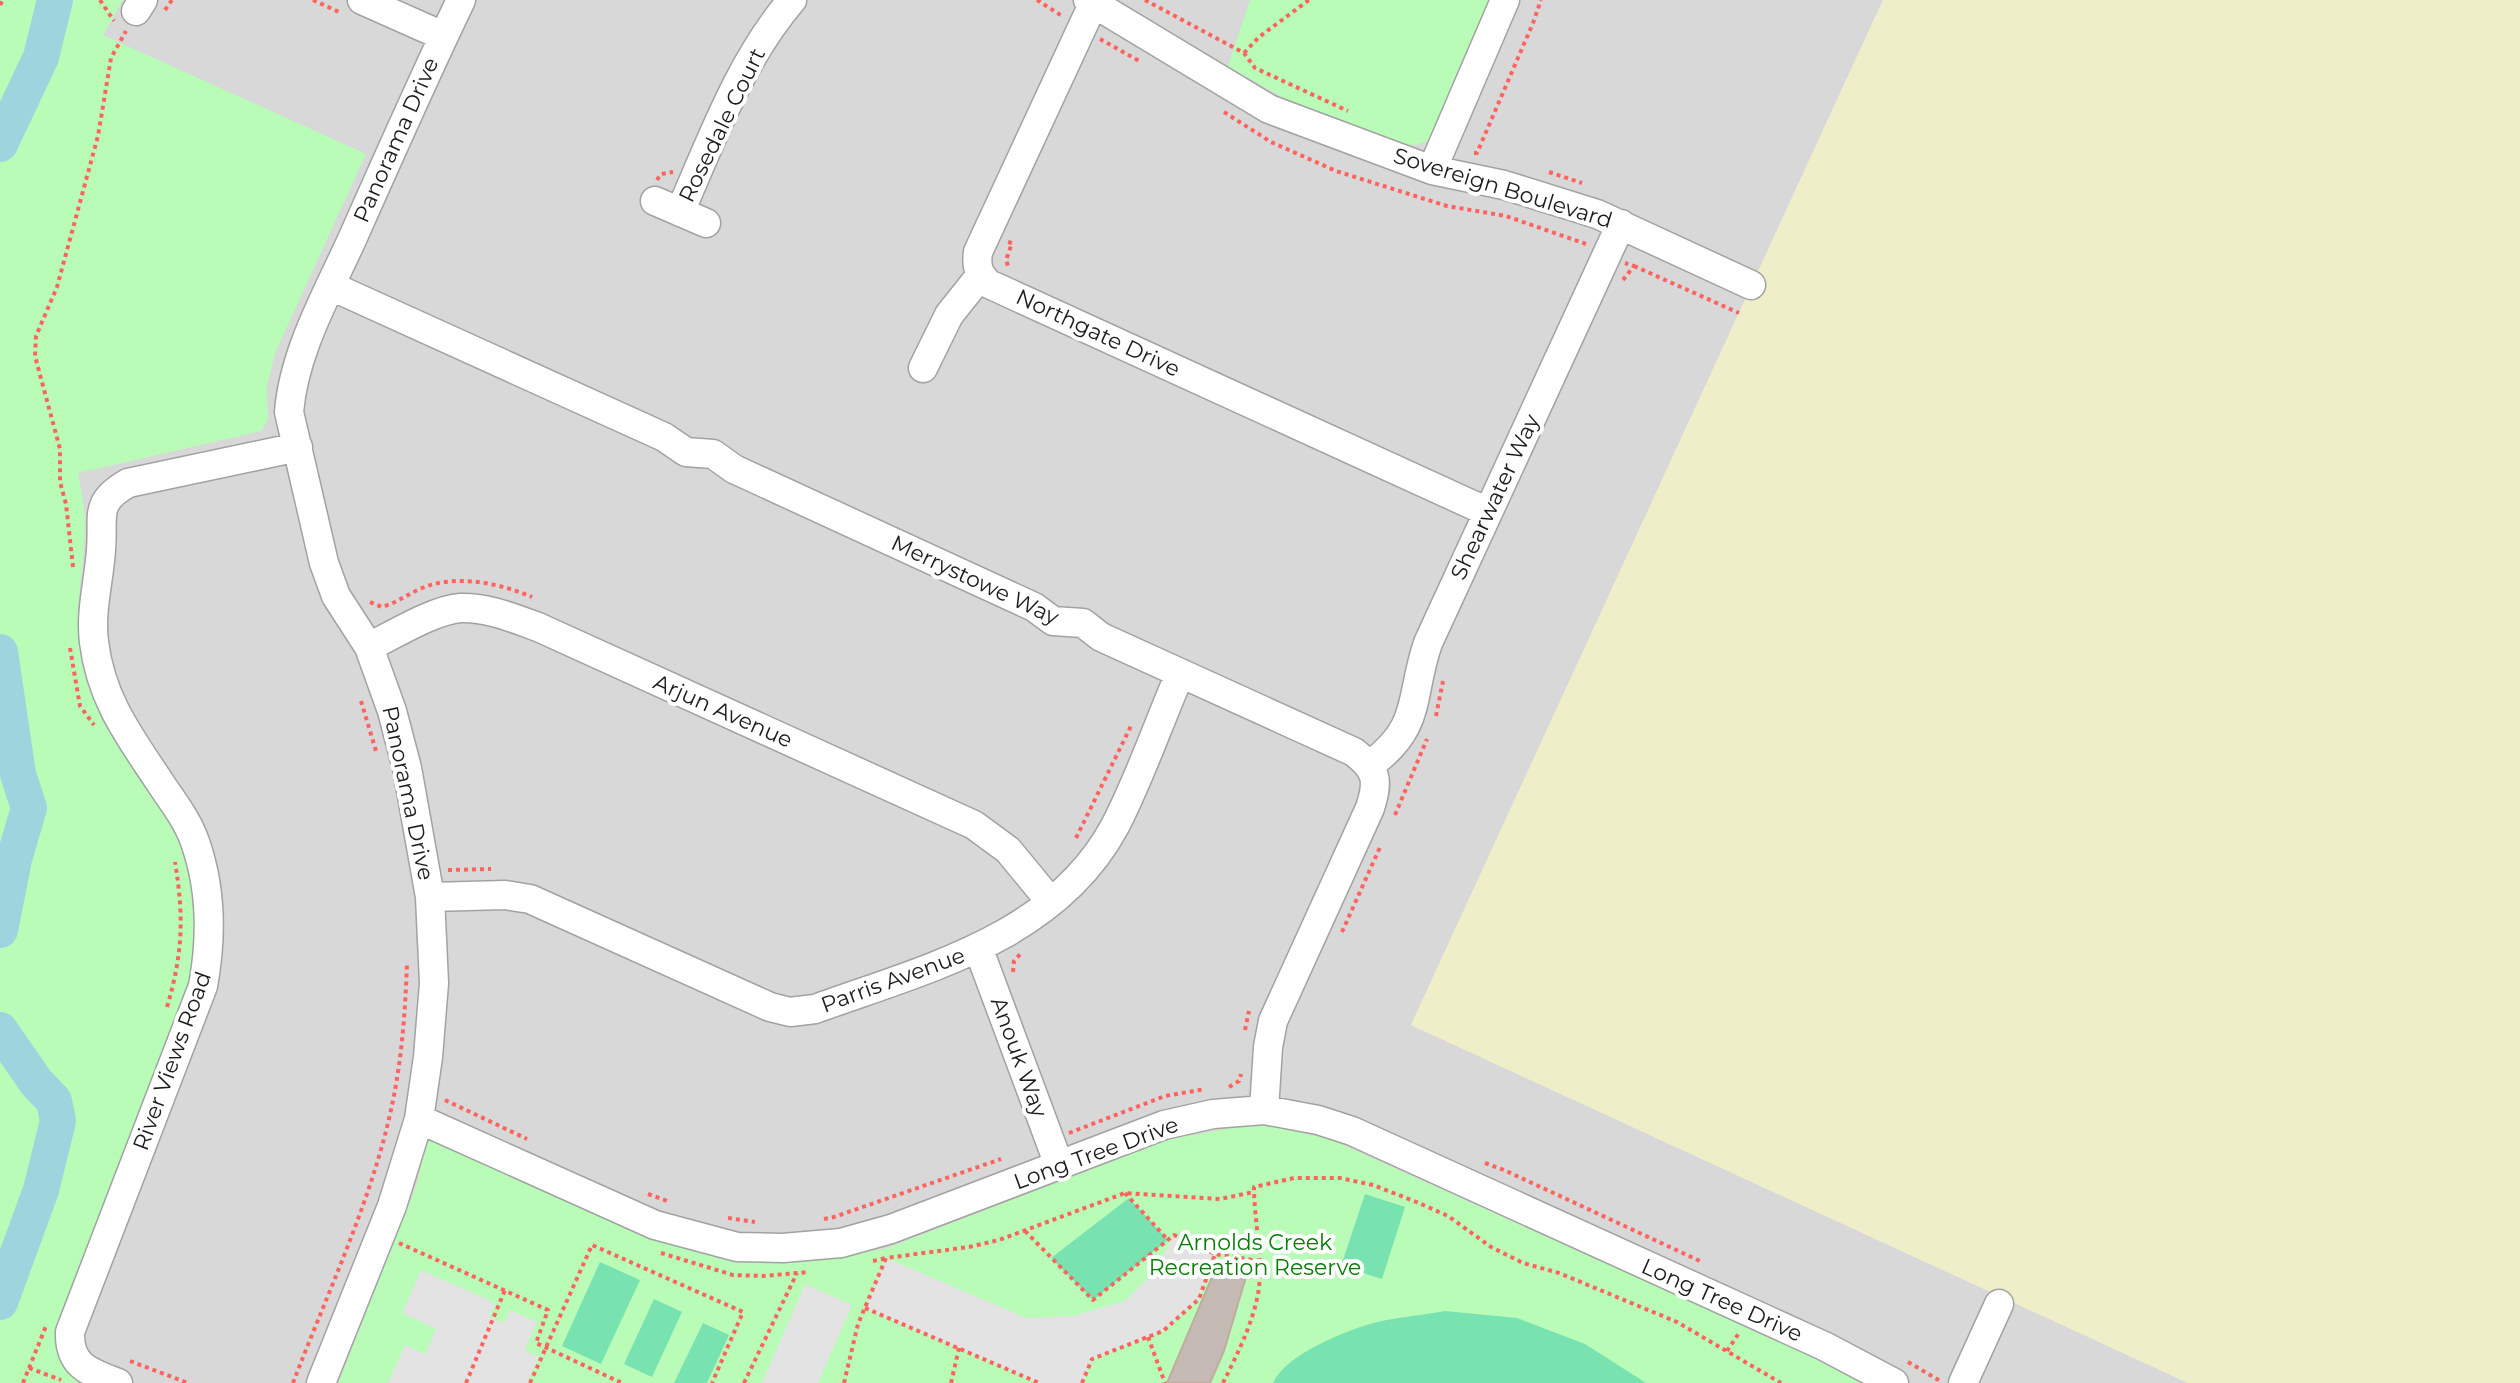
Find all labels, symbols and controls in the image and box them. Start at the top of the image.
street label: Rosedale Court [673,43,771,207]
street label: Panorama Drive [348,53,444,227]
street label: Sovereign Boulevard [1390,142,1616,234]
street label: Northgate Drive [1012,283,1184,383]
street label: Shearwater Way [1445,410,1545,584]
street label: Merrystowe Way [887,529,1063,631]
street label: Arjun Avenue [649,668,797,754]
street label: Panorama Drive [376,703,440,883]
street label: Parris Avenue [817,941,969,1019]
street label: River Views Road [127,968,217,1154]
street label: Anouk Way [985,993,1053,1121]
street label: Long Tree Drive [1010,1111,1182,1195]
park label: Arnolds Creek Recreation Reserve [1149,1229,1361,1281]
street label: Long Tree Drive [1637,1252,1807,1348]

